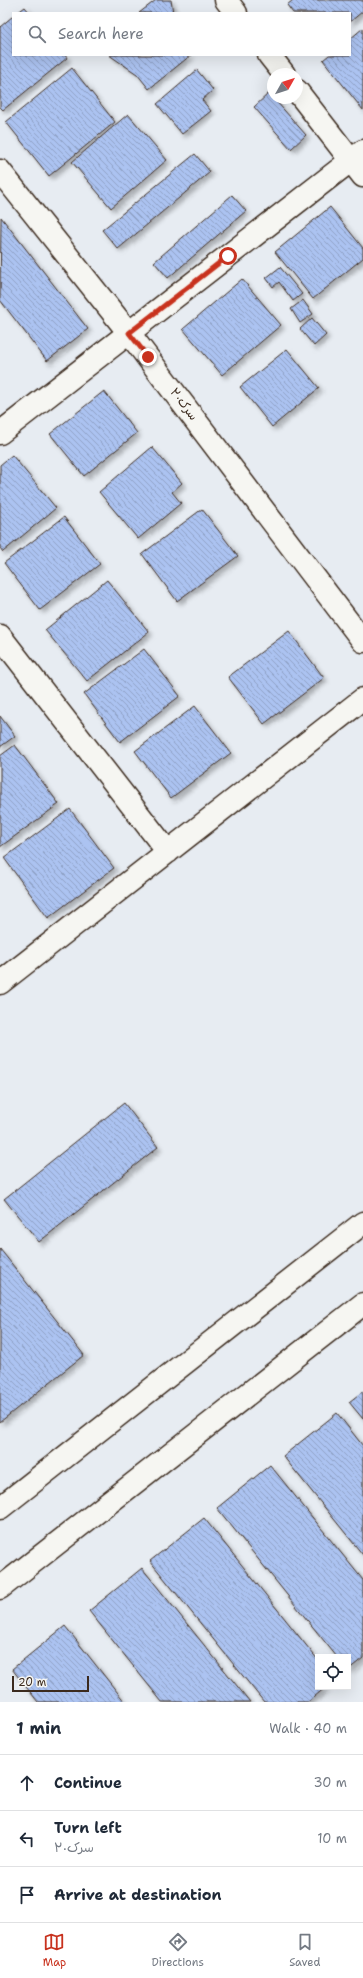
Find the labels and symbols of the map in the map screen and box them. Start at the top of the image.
north arrow [267,68,303,104]
route start [219,247,237,265]
route end [139,348,157,366]
street label: سرک۲۰ [167,385,201,423]
scale bar [12,1674,89,1693]

